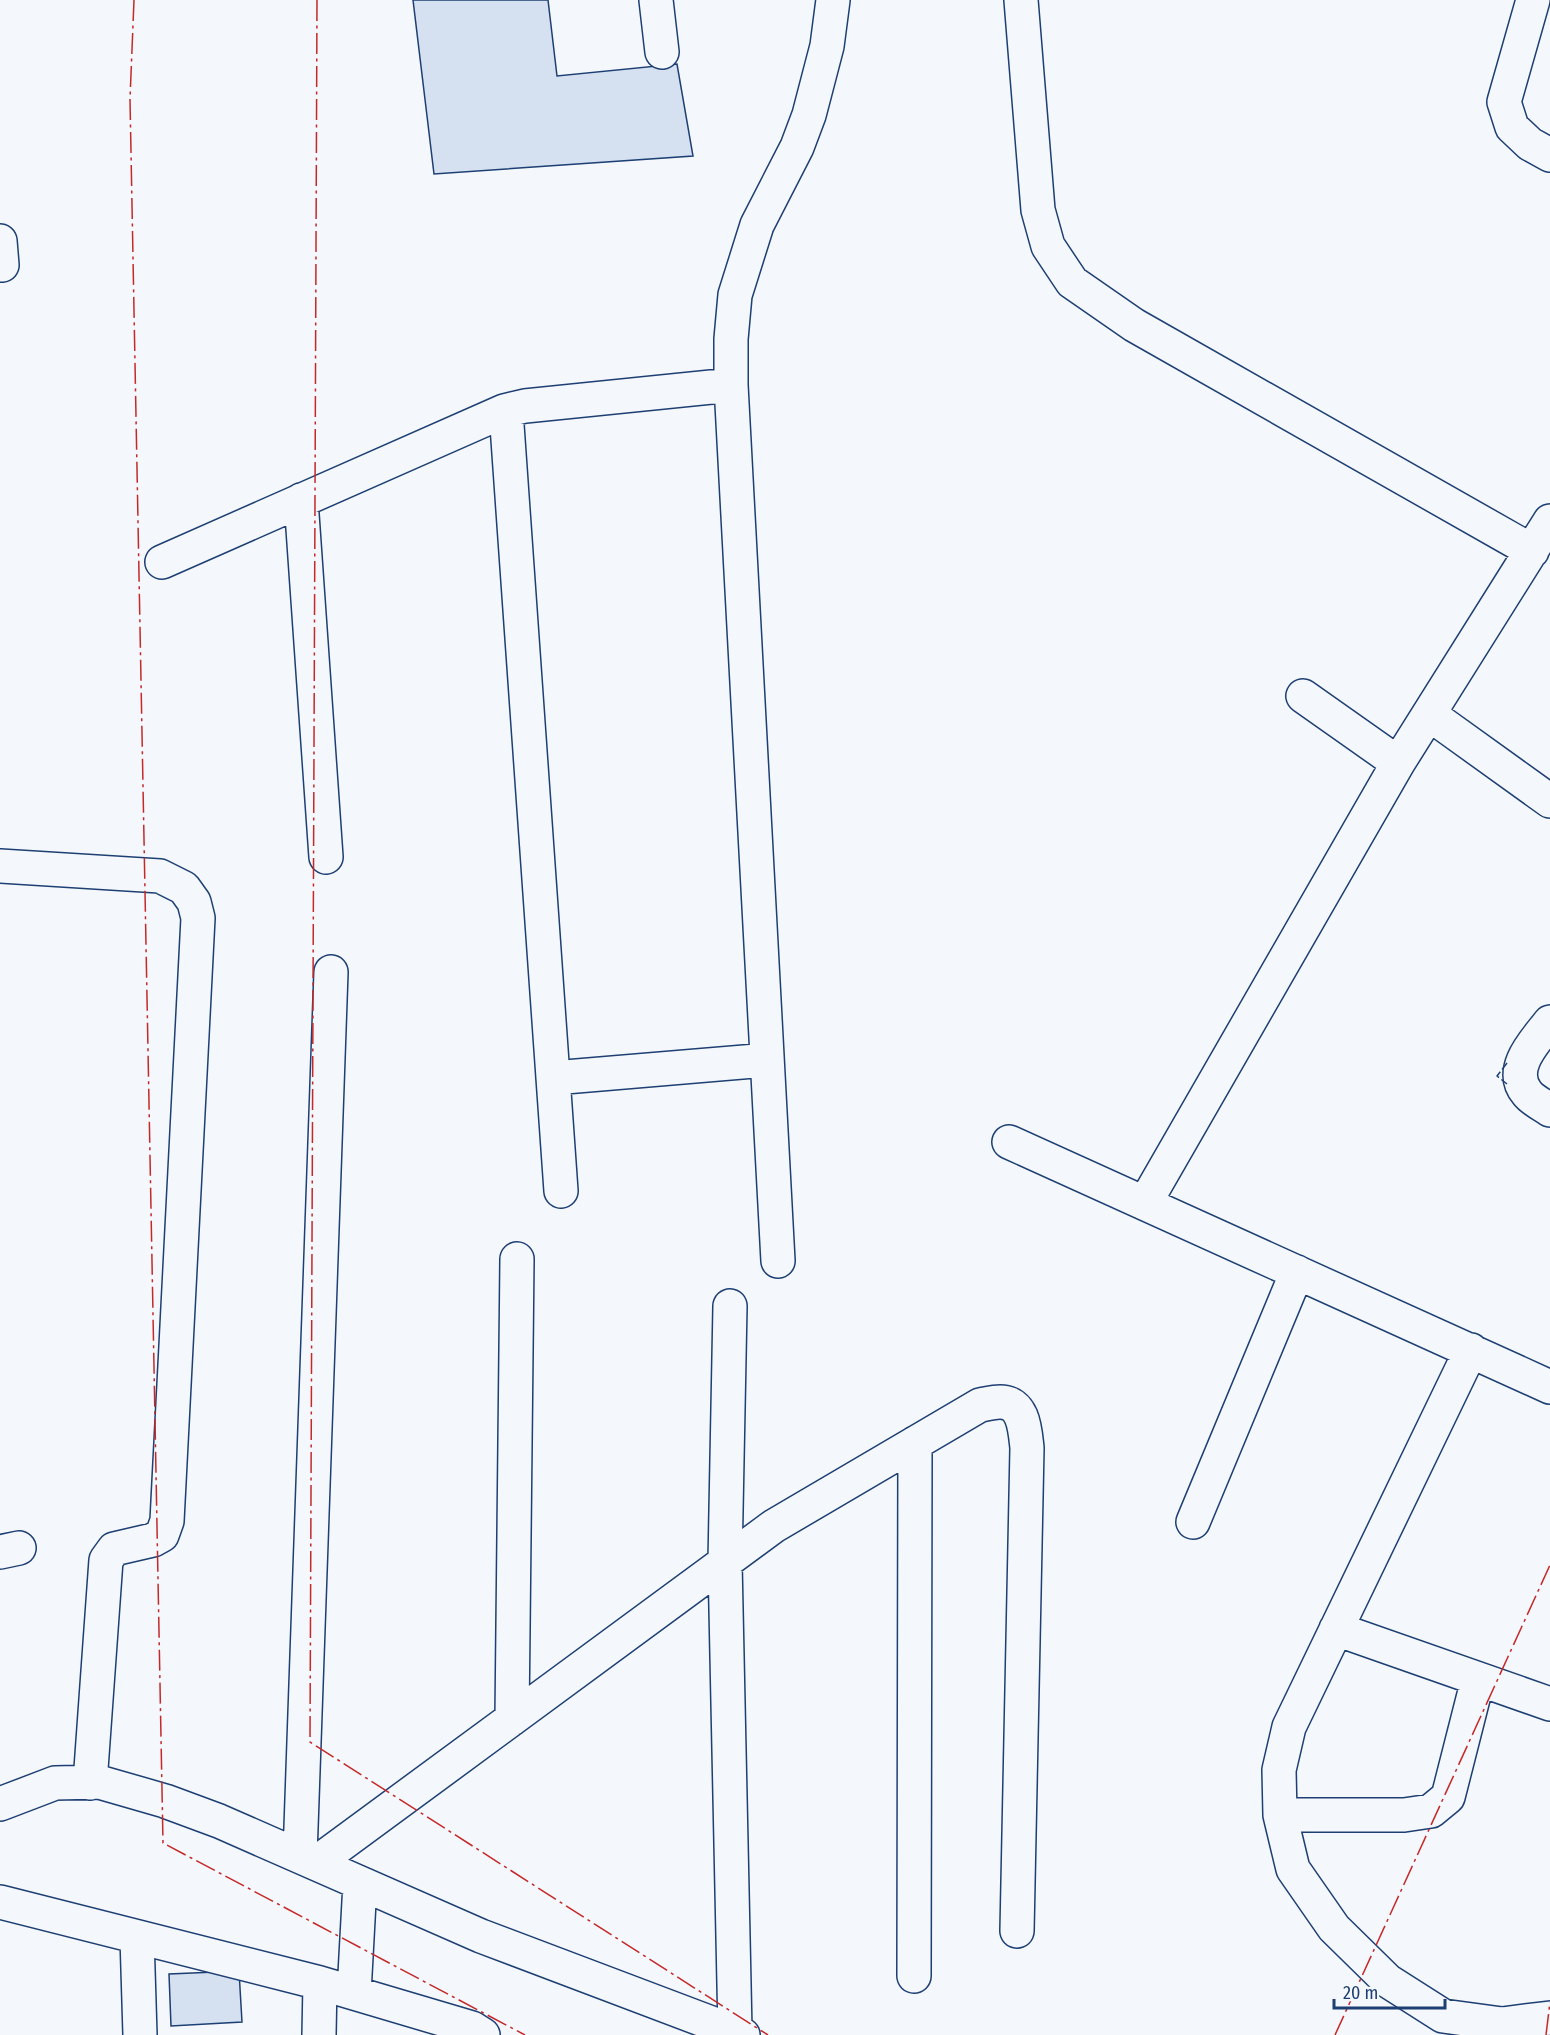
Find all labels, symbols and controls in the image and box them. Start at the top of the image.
scale bar [1334,1972,1445,2010]
text: 20 m [1343,1982,1378,2004]

